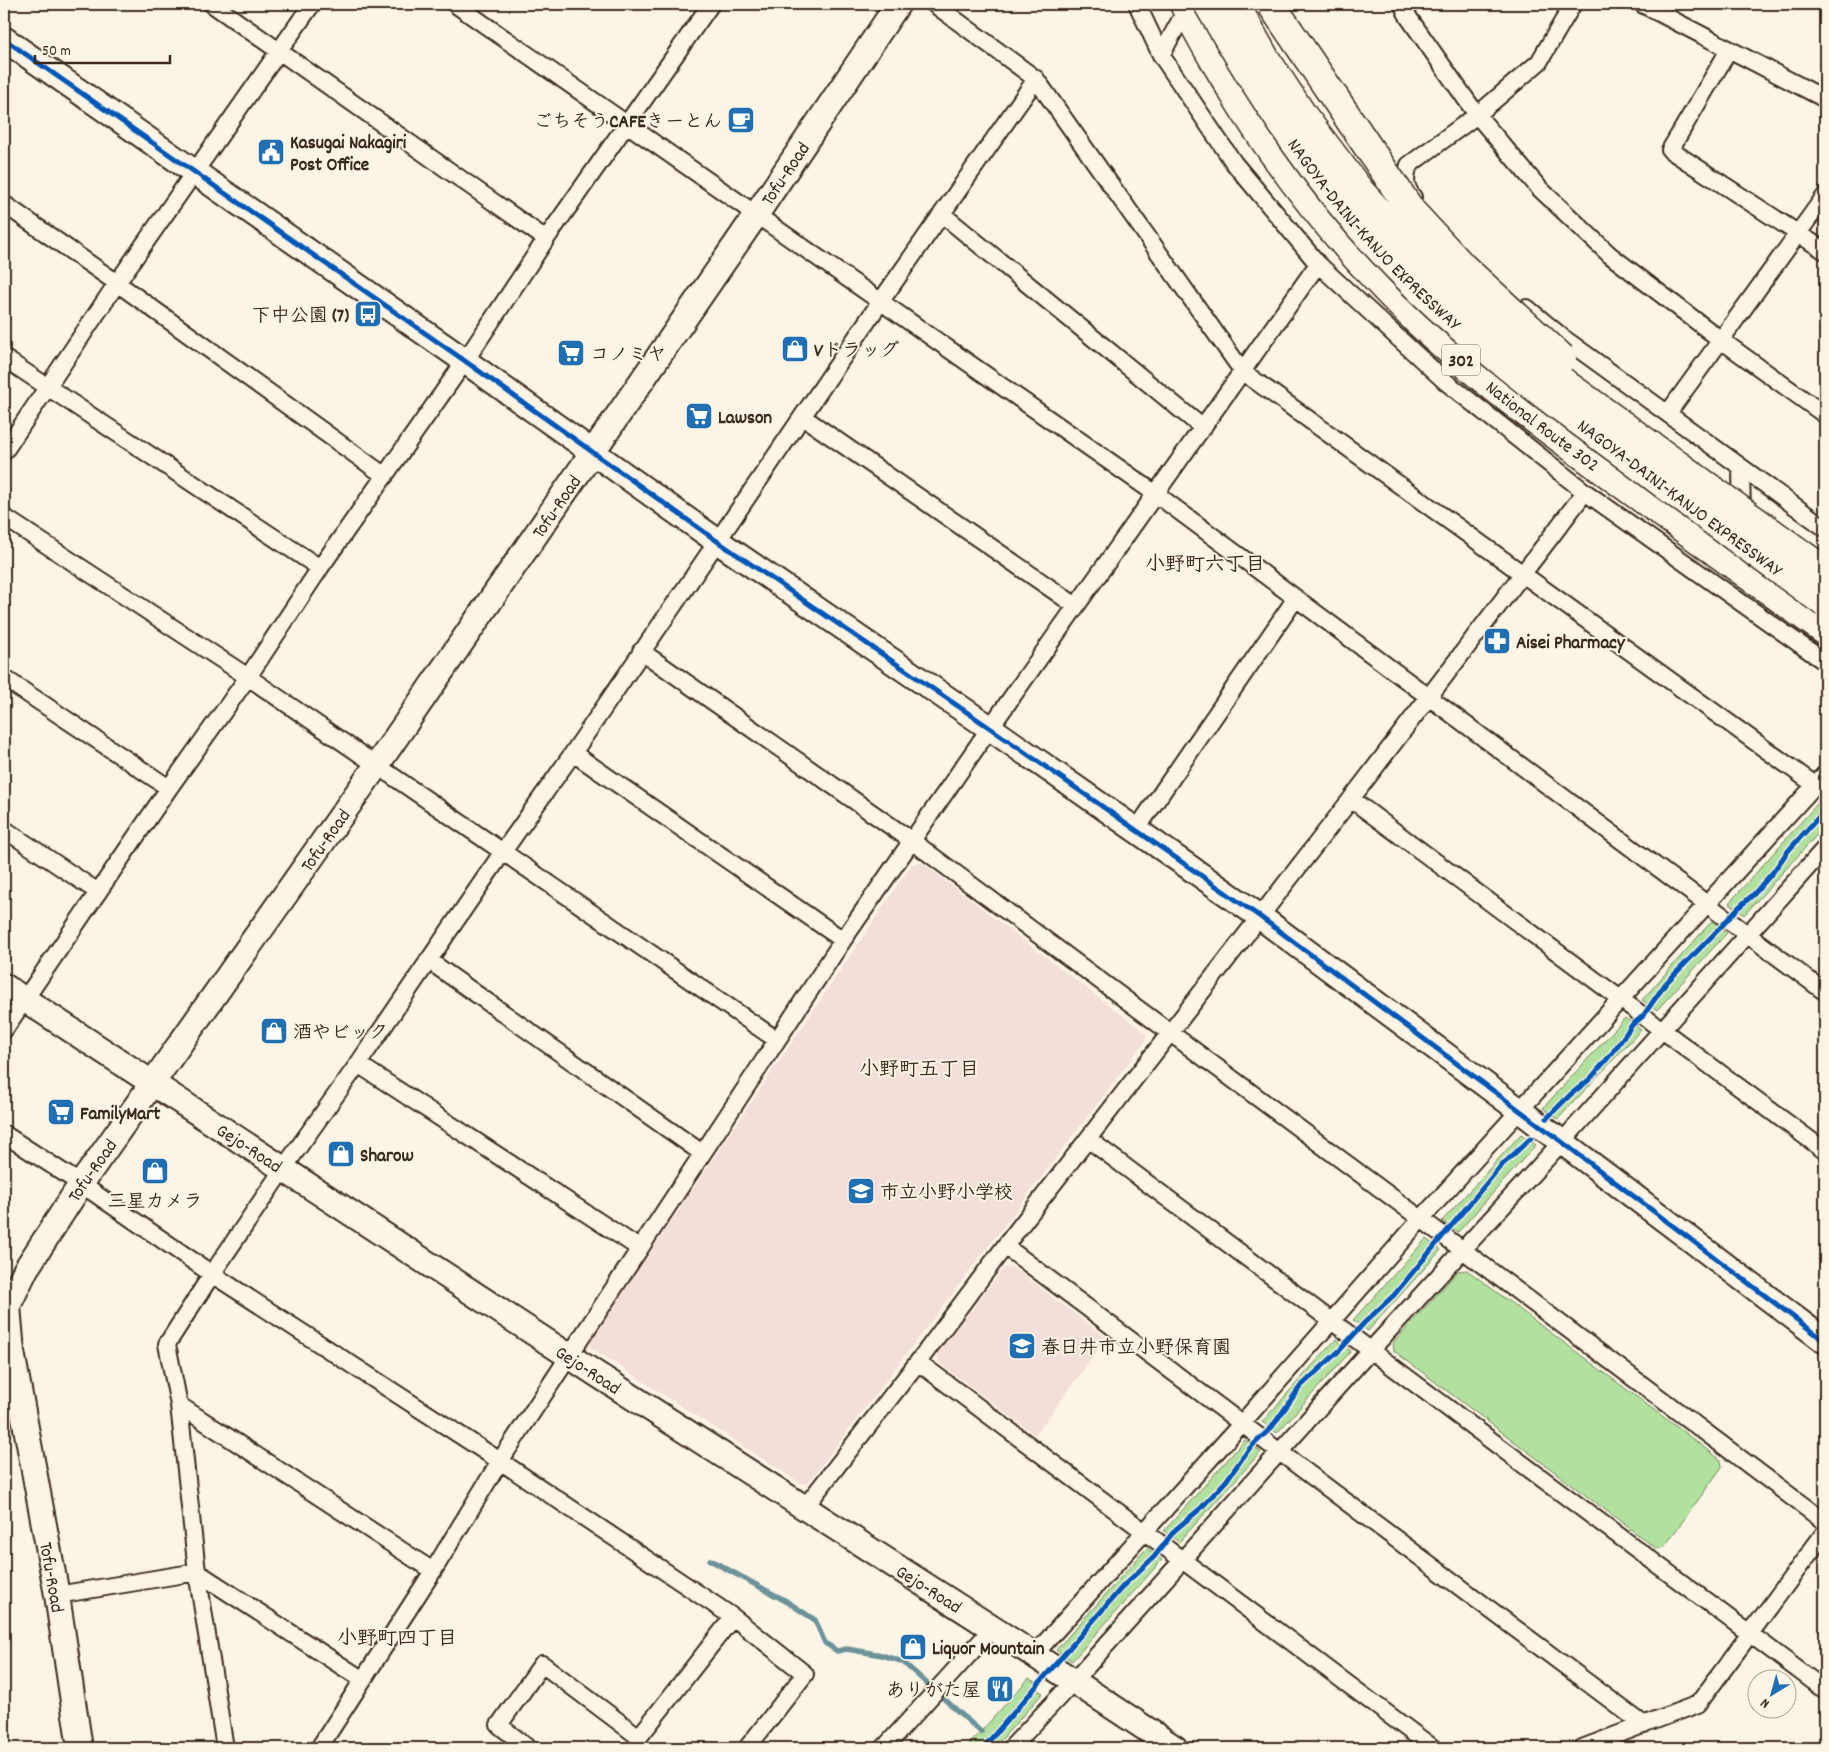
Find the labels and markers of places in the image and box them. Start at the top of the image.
cafe icon: ごちそうCAFEきーとん [726,105,756,135]
place label: ごちそうCAFEきーとん [533,110,722,137]
place label: Kasugai Nakagiri Post Office [290,131,407,180]
public building icon: Kasugai Nakagiri Post Office [256,137,286,167]
bus stop icon: 下中公園 (7) [353,299,383,329]
place label: 下中公園 (7) [252,304,349,331]
shop icon: Vドラッグ [780,334,810,364]
supermarket icon: コノミヤ [556,338,586,368]
place label: Vドラッグ [814,339,899,366]
place label: コノミヤ [590,343,666,370]
supermarket icon: Lawson [684,401,714,431]
place label: Lawson [718,406,772,433]
pharmacy icon: Aisei Pharmacy [1482,626,1512,656]
place label: Aisei Pharmacy [1516,631,1626,658]
shop icon: 酒やビック [259,1016,289,1046]
place label: 酒やビック [293,1021,388,1048]
supermarket icon: FamilyMart [46,1097,76,1127]
place label: FamilyMart [80,1102,160,1129]
shop icon: Sharow [326,1139,356,1169]
place label: Sharow [360,1144,414,1171]
shop icon: 三星カメラ [140,1156,170,1186]
school or university icon: 市立小野小学校 [846,1176,876,1206]
place label: 市立小野小学校 [880,1181,1013,1208]
place label: 三星カメラ [107,1190,203,1217]
school or university icon: 春日井市立小野保育園 [1007,1331,1037,1361]
place label: 春日井市立小野保育園 [1041,1336,1231,1363]
shop icon: Liquor Mountain [898,1632,928,1662]
place label: Liquor Mountain [932,1637,1045,1664]
restaurant icon: ありがた屋 [985,1674,1015,1704]
place label: ありがた屋 [886,1679,981,1706]

